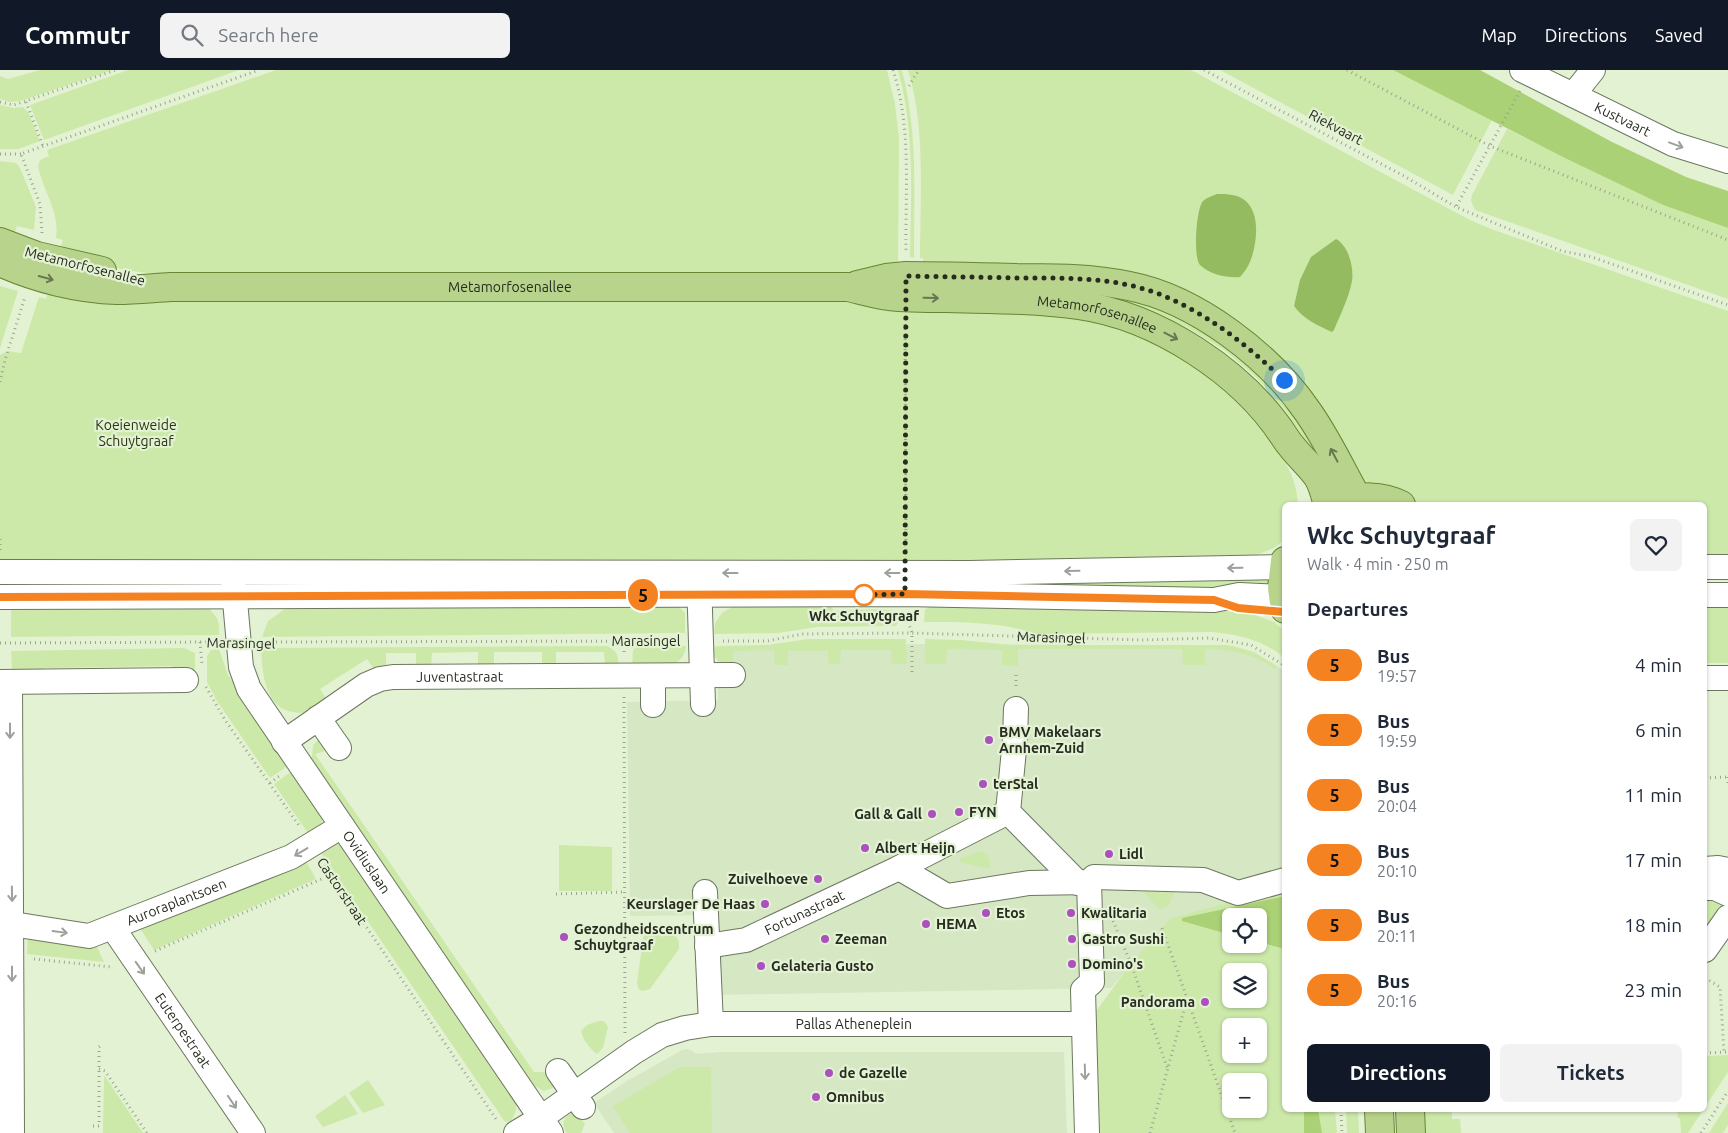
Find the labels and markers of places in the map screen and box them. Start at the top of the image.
marker: Wkc Schuytgraaf [853,584,875,606]
place label: Wkc Schuytgraaf [809,608,919,624]
place label: BMV Makelaars Arnhem-Zuid [999,724,1102,756]
marker: BMV Makelaars Arnhem-Zuid [983,734,995,746]
place label: terStal [993,776,1038,792]
marker: terStal [977,778,989,790]
place label: FYN [969,804,997,820]
place label: Gall & Gall [854,806,922,822]
marker: FYN [953,806,965,818]
marker: Gall & Gall [926,808,938,820]
place label: Albert Heijn [875,840,955,856]
marker: Albert Heijn [859,842,871,854]
place label: Lidl [1119,846,1143,862]
marker: Lidl [1103,848,1115,860]
place label: Zuivelhoeve [728,871,808,887]
marker: Zuivelhoeve [812,873,824,885]
place label: Keurslager De Haas [627,896,755,912]
marker: Keurslager De Haas [759,898,771,910]
place label: Etos [996,905,1026,921]
place label: Kwalitaria [1081,905,1147,921]
marker: Etos [980,907,992,919]
marker: Kwalitaria [1065,907,1077,919]
place label: HEMA [936,916,977,932]
marker: HEMA [920,918,932,930]
place label: Gezondheidscentrum Schuytgraaf [574,921,713,953]
marker: Gezondheidscentrum Schuytgraaf [558,931,570,943]
place label: Zeeman [835,931,887,947]
place label: Gastro Sushi [1082,931,1164,947]
marker: Zeeman [819,933,831,945]
marker: Gastro Sushi [1066,933,1078,945]
place label: Domino's [1082,956,1143,972]
place label: Gelateria Gusto [771,958,874,974]
marker: Domino's [1066,958,1078,970]
marker: Gelateria Gusto [755,960,767,972]
place label: Pandorama [1121,994,1195,1010]
marker: Pandorama [1199,996,1211,1008]
place label: de Gazelle [839,1065,907,1081]
marker: de Gazelle [823,1067,835,1079]
place label: Omnibus [826,1089,885,1105]
marker: Omnibus [810,1091,822,1103]

